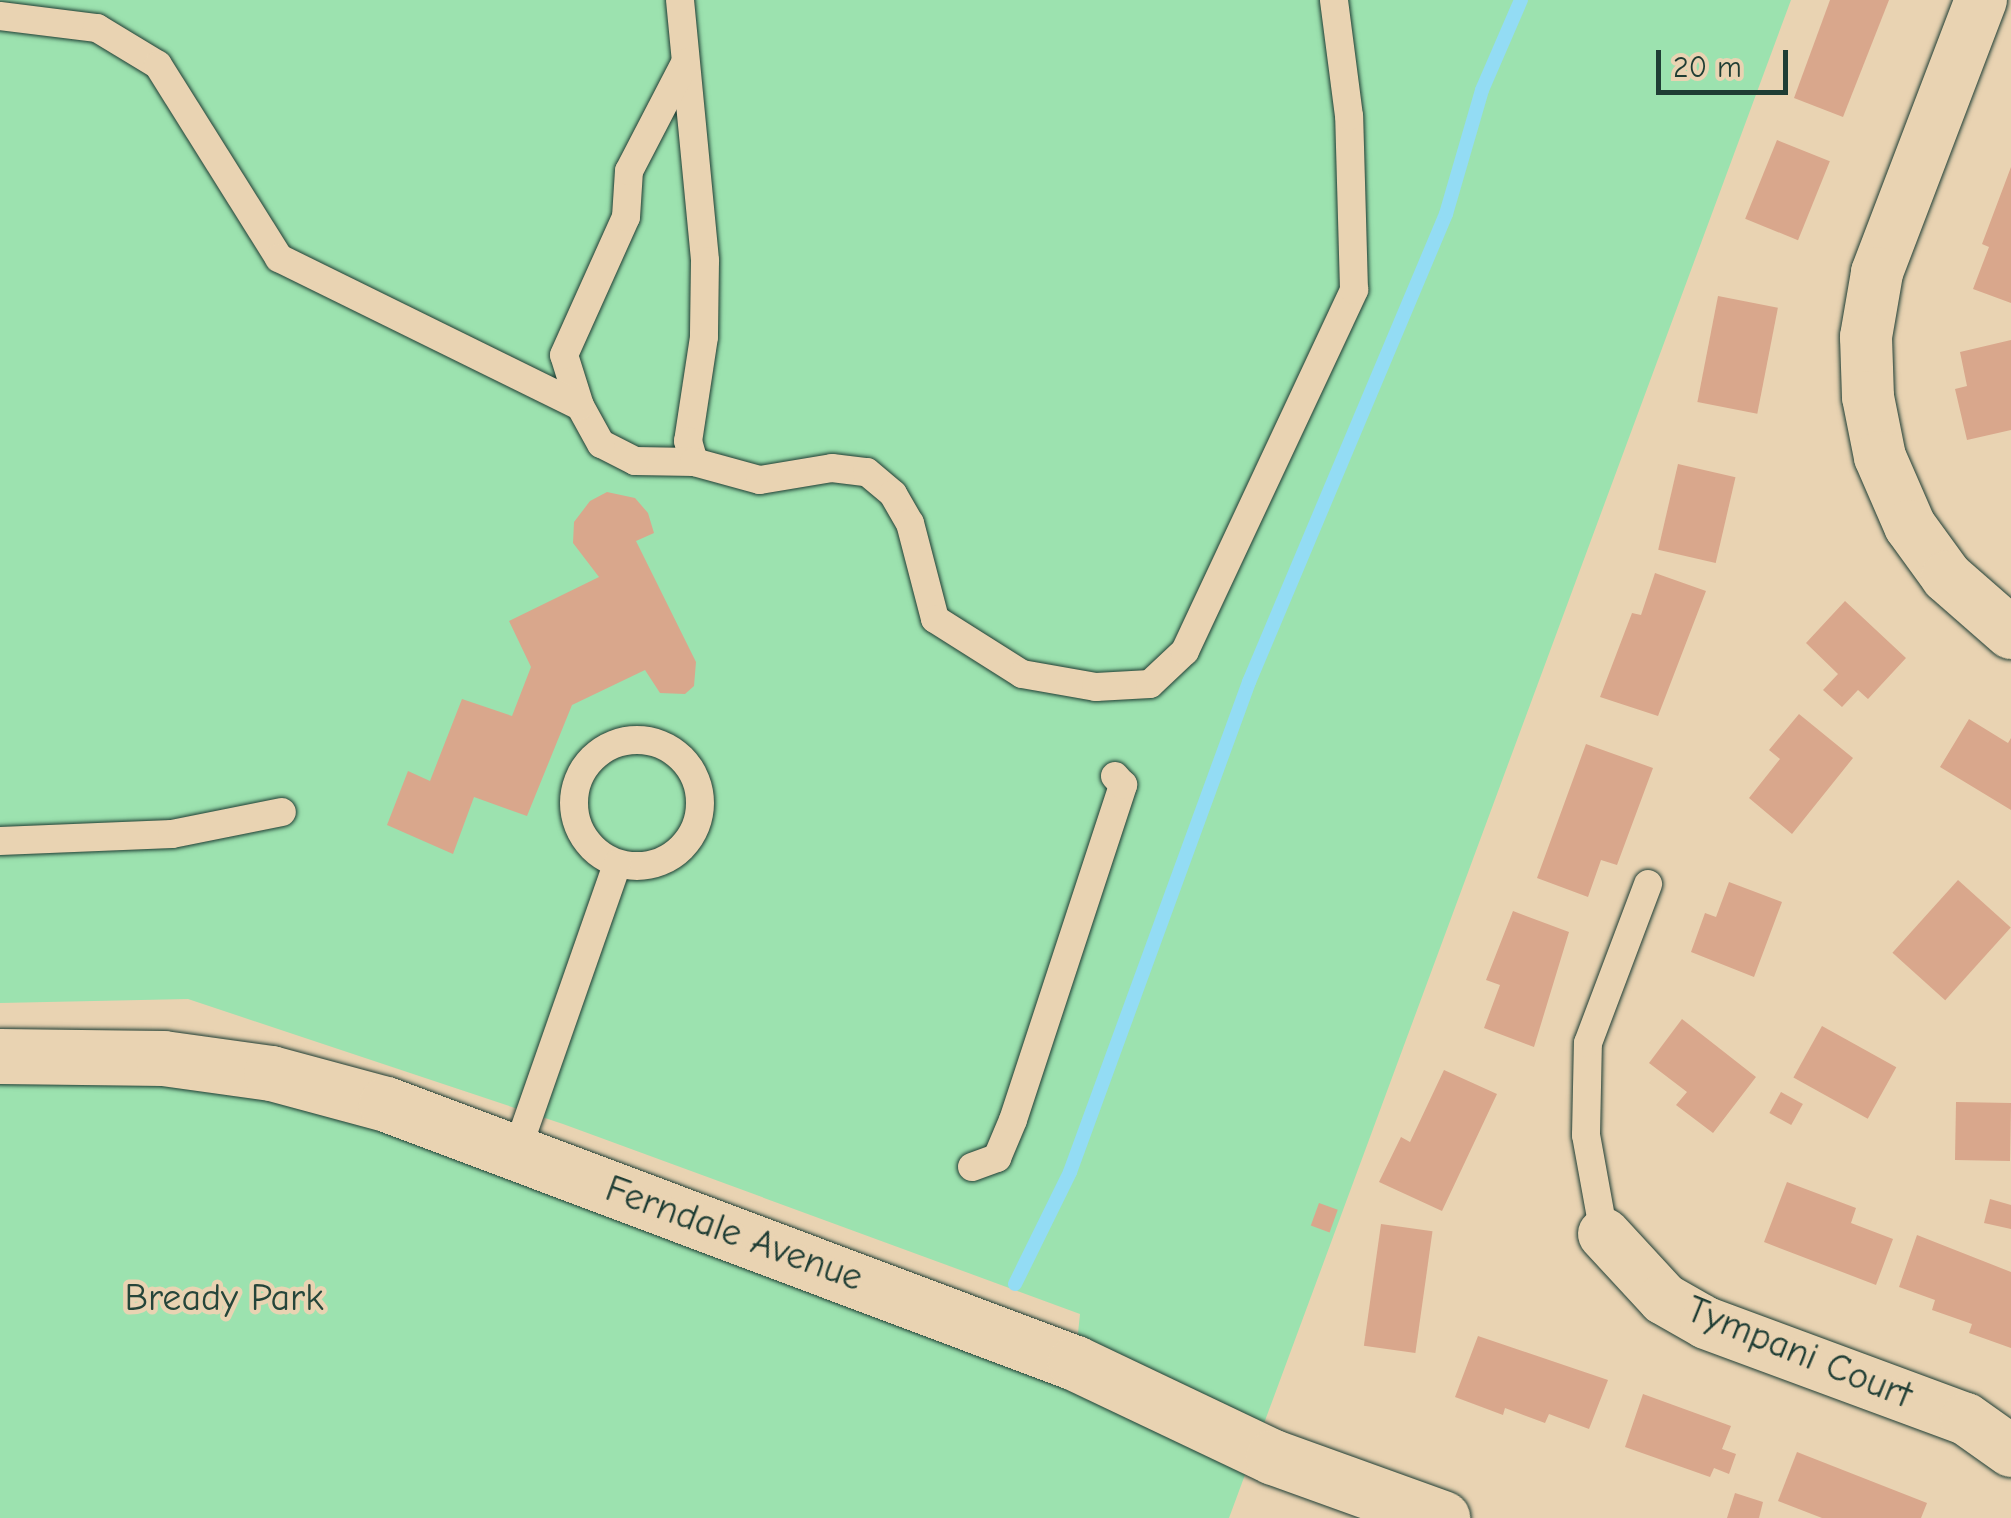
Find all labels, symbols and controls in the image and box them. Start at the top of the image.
scale bar [1661,30,1794,92]
text: 20 m [1673,50,1742,85]
street label: Ferndale Avenue [599,1166,869,1302]
park label: Bready Park [124,1276,324,1322]
street label: Tympani Court [1680,1287,1918,1419]

